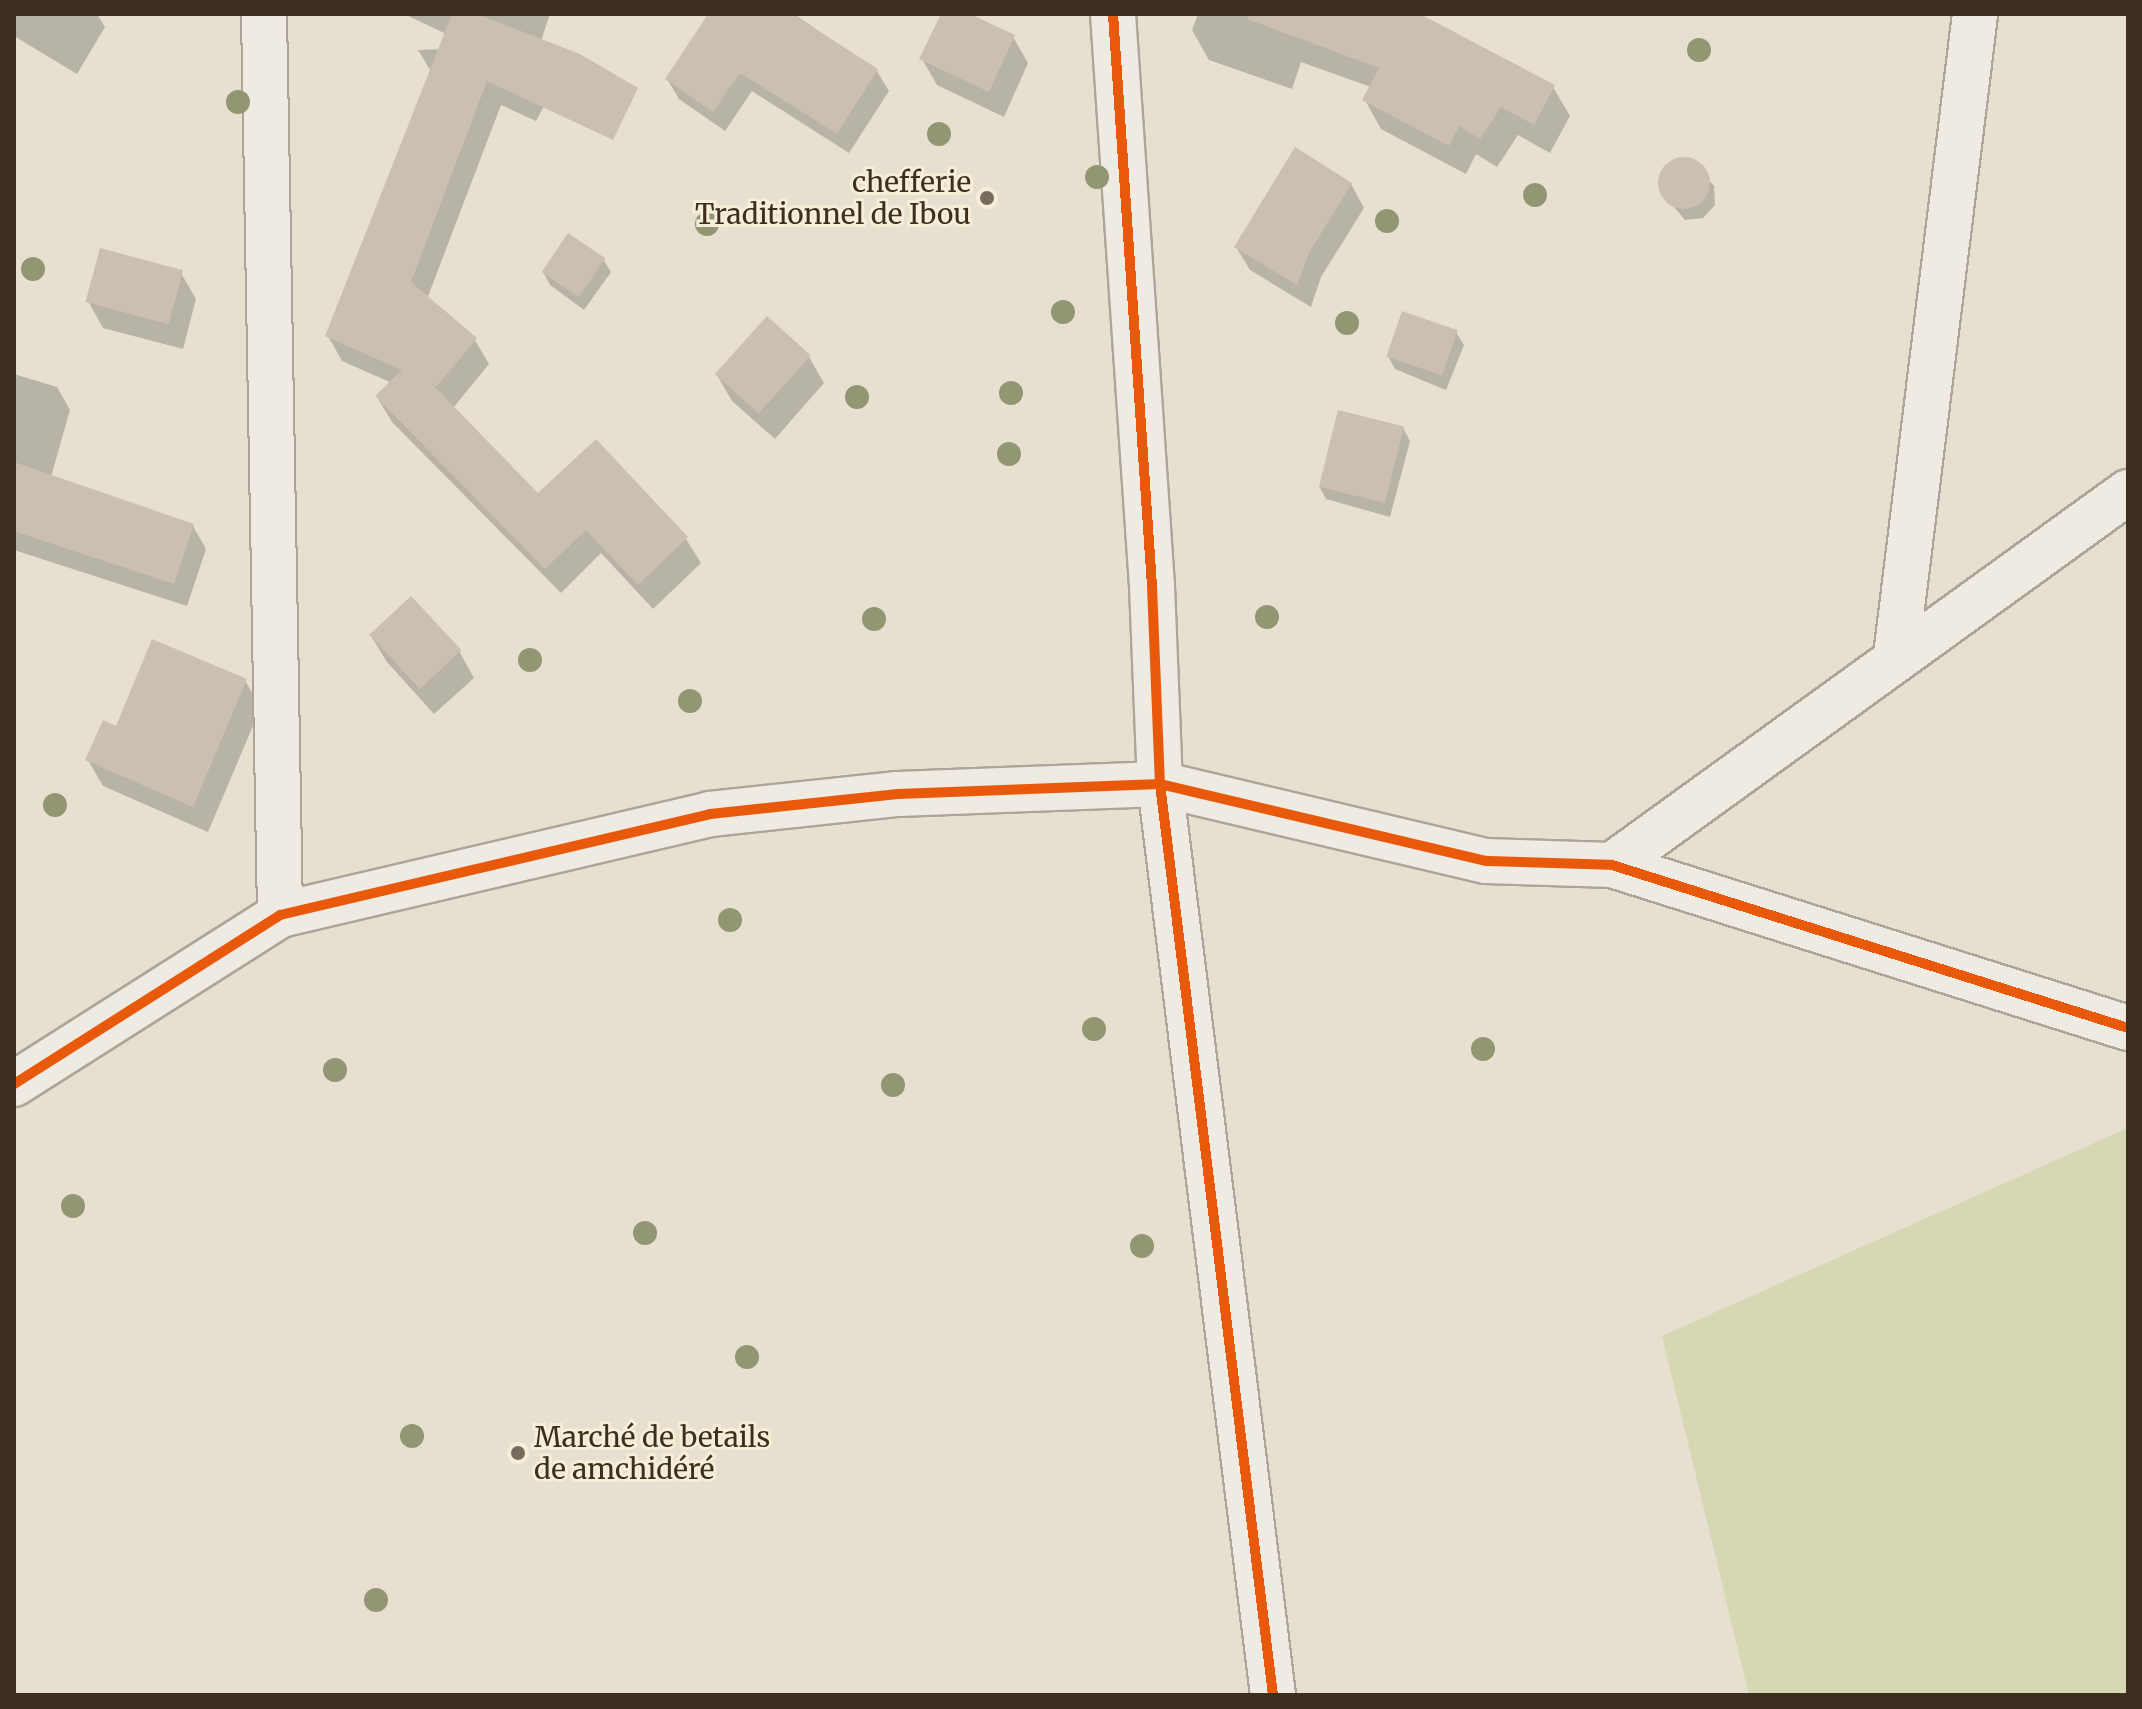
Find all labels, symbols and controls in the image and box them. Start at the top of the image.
place label: chefferie Traditionnel de Ibou [695,165,971,231]
marker: chefferie Traditionnel de Ibou [978,189,996,207]
place label: Marché de betails de amchidéré [534,1420,770,1486]
marker: Marché de betails de amchidéré [509,1444,527,1462]

